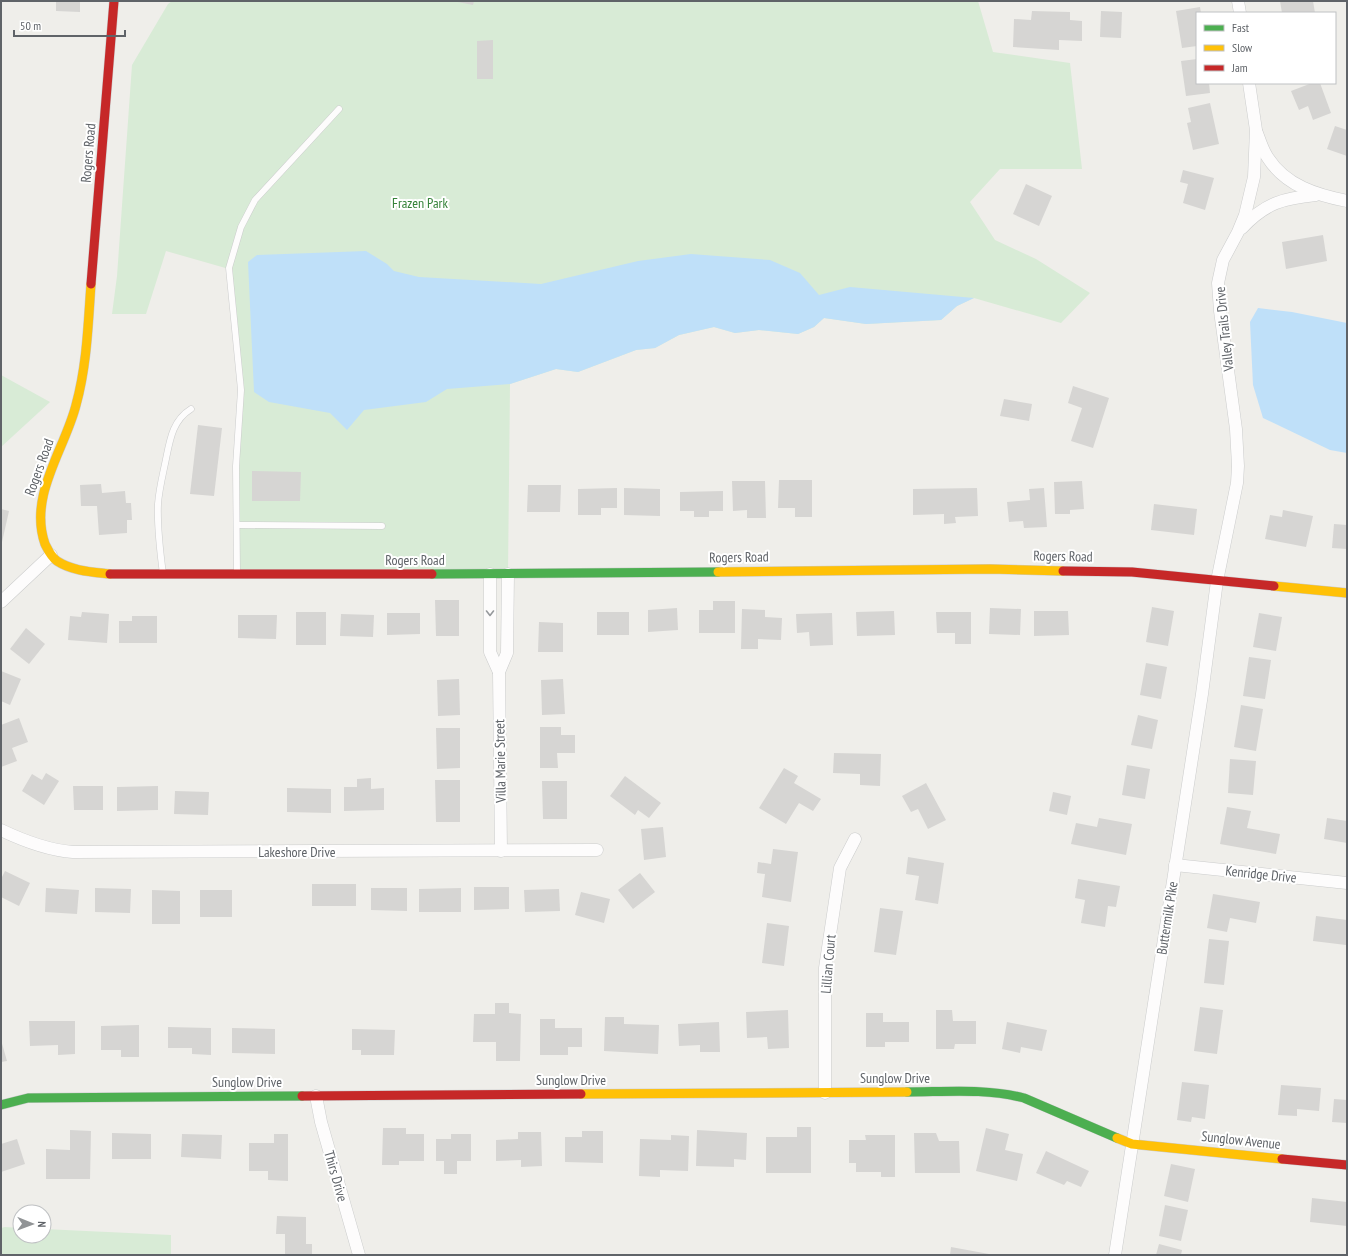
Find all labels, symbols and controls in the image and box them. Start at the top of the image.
scale bar [14,12,125,38]
legend [1196,12,1336,84]
text: 50 m [20,18,41,33]
text: Fast [1232,20,1250,35]
text: Slow [1232,40,1253,55]
text: Jam [1231,60,1248,75]
street label: Rogers Road [76,123,100,183]
park label: Frazen Park [392,194,448,212]
street label: Valley Trails Drive [1211,286,1237,373]
street label: Rogers Road [20,436,58,498]
street label: Rogers Road [1033,546,1093,566]
street label: Rogers Road [709,547,769,567]
street label: Rogers Road [385,551,445,569]
one-way arrow [486,610,494,616]
street label: Villa Marie Street [490,719,510,804]
street label: Lakeshore Drive [258,843,336,861]
street label: Kenridge Drive [1225,861,1298,887]
street label: Buttermilk Pike [1152,880,1182,956]
street label: Lillian Court [816,934,840,994]
street label: Sunglow Drive [860,1069,930,1087]
street label: Sunglow Drive [536,1071,606,1089]
street label: Sunglow Drive [212,1073,282,1091]
street label: Sunglow Avenue [1201,1127,1282,1153]
street label: Thirs Drive [320,1148,352,1204]
north arrow [12,1204,52,1244]
text: N [35,1221,49,1227]

